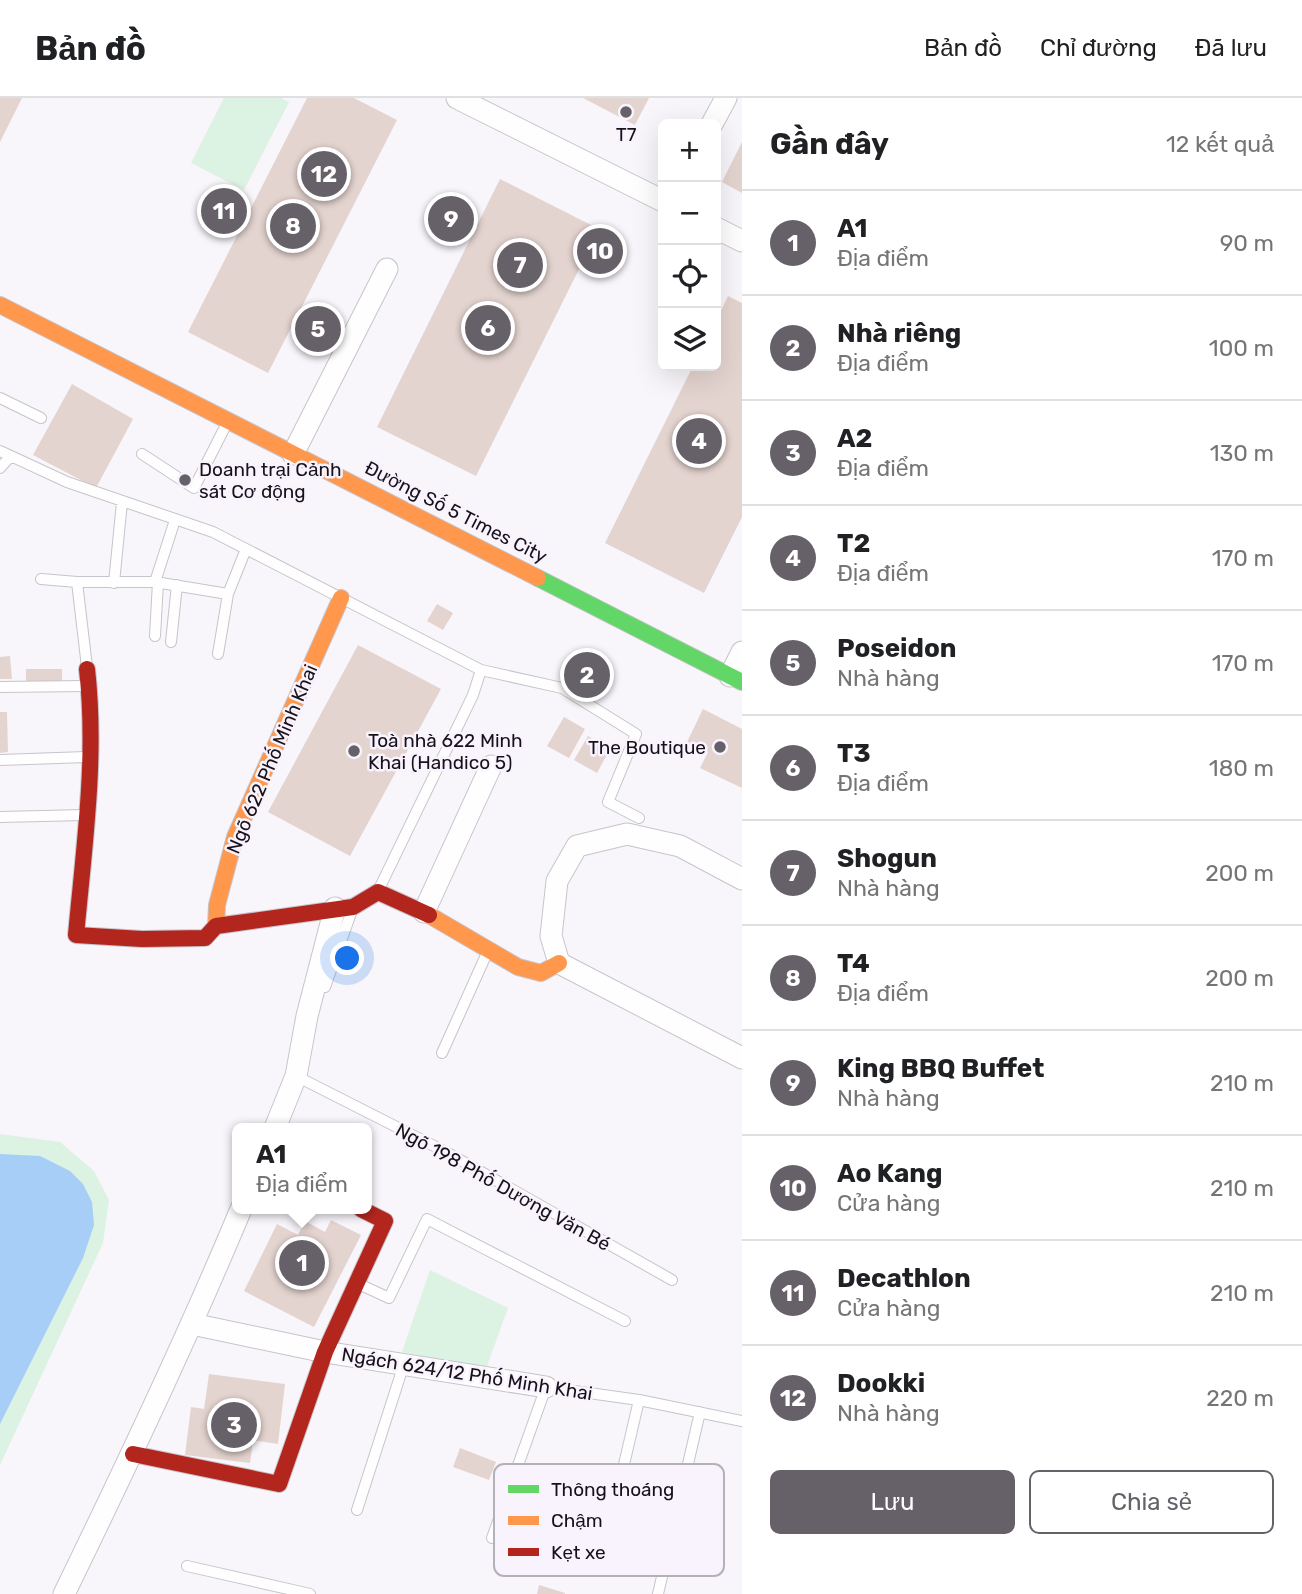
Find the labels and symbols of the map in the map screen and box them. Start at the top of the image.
marker: T7 [618,104,634,120]
place label: T7 [616,123,637,146]
pin: 12 [301,148,347,200]
pin: 11 [201,185,247,237]
pin: 9 [428,193,474,245]
pin: 8 [270,200,316,252]
pin: 10 [577,225,623,277]
pin: 7 [497,239,543,291]
pin: 6 [465,302,511,354]
pin: 5 [295,303,341,355]
pin: 4 [676,415,722,467]
street label: Đường Số 5 Times City [361,456,551,568]
place label: Doanh trại Cảnh sát Cơ động [199,458,342,503]
marker: Doanh trại Cảnh sát Cơ động [177,472,193,488]
pin: 2 [564,649,610,701]
street label: Ngõ 622 Phố Minh Khai [222,661,322,857]
place label: Toà nhà 622 Minh Khai (Handico 5) [368,729,523,774]
place label: The Boutique [588,736,706,759]
marker: The Boutique [712,739,728,755]
marker: Toà nhà 622 Minh Khai (Handico 5) [346,743,362,759]
your location [330,941,364,975]
street label: Ngõ 198 Phố Dương Văn Bé [392,1118,615,1256]
pin: 1 [279,1237,325,1289]
street label: Ngách 624/12 Phố Minh Khai [340,1343,594,1405]
pin: 3 [211,1399,257,1451]
legend [494,1464,724,1576]
text: Thông thoáng [551,1478,674,1501]
text: Chậm [551,1509,603,1532]
text: Kẹt xe [551,1541,606,1564]

